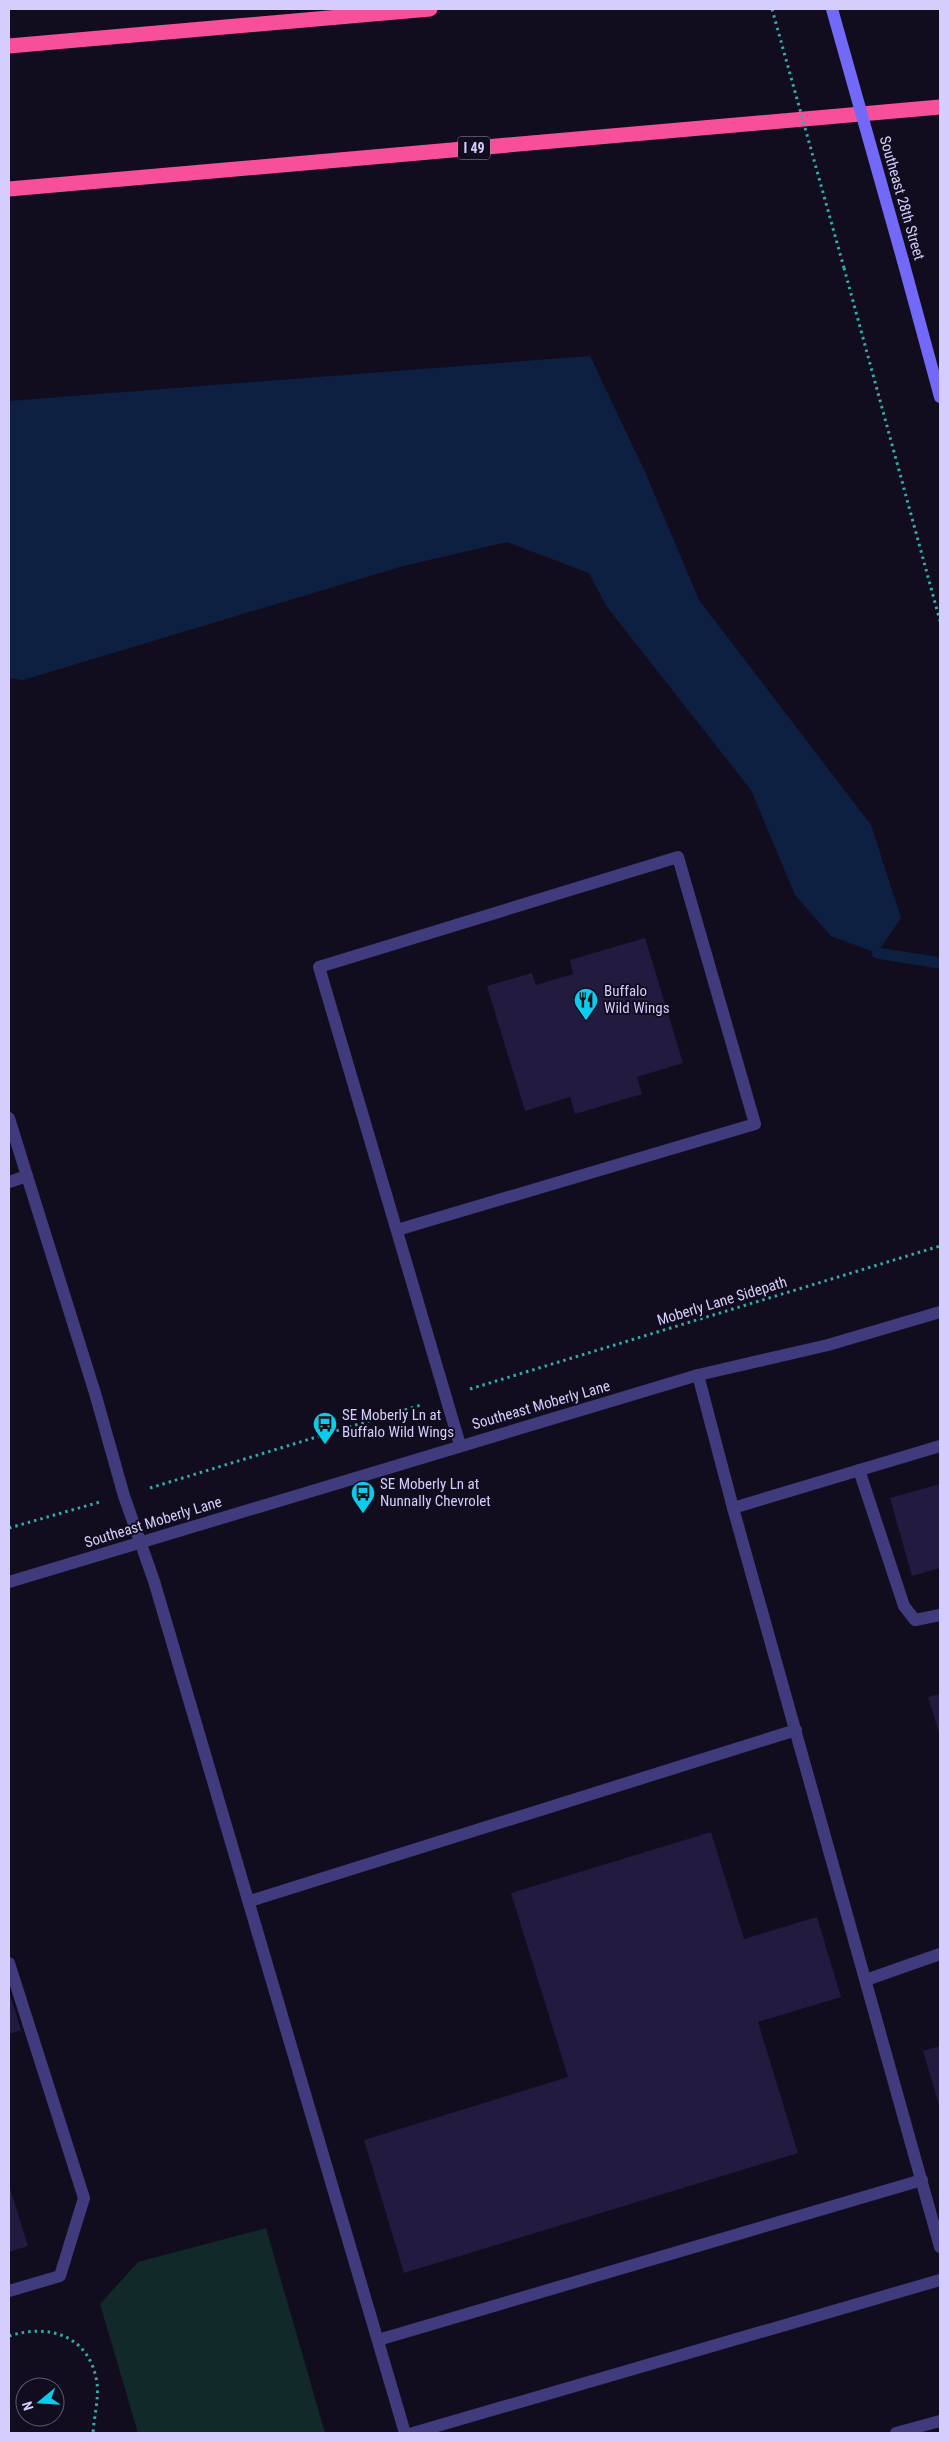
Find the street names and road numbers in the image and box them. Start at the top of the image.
street label: Southeast 28th Street [876,134,928,262]
road number: I 49 [458,136,490,160]
street label: Moberly Lane Sidepath [655,1273,789,1329]
street label: Southeast Moberly Lane [470,1377,612,1433]
street label: Southeast Moberly Lane [82,1493,224,1551]

